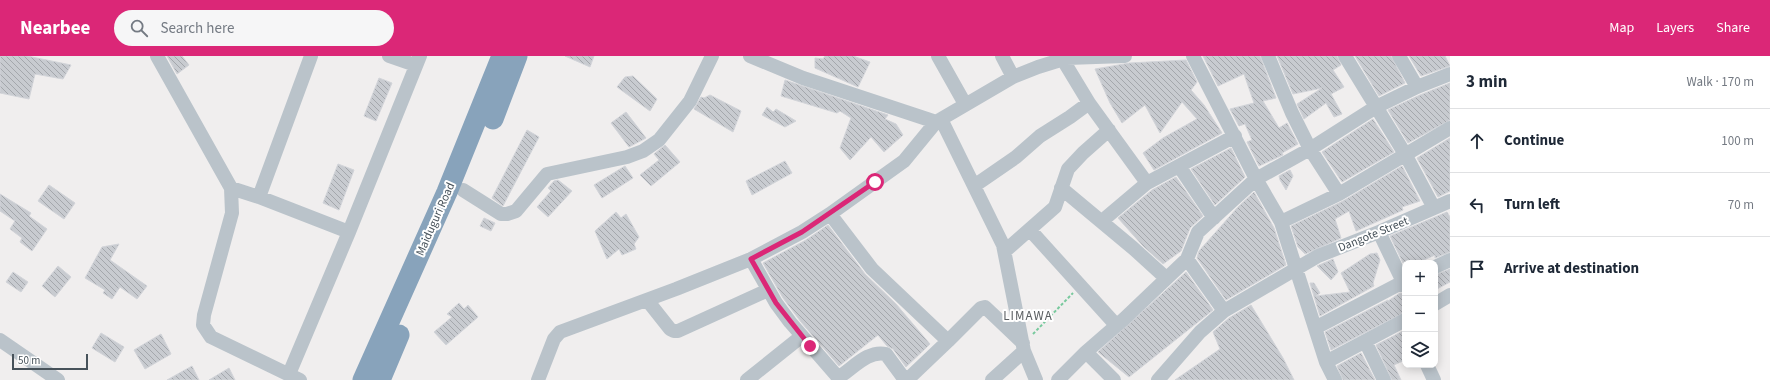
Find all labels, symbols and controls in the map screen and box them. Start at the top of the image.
search box [114,10,394,46]
text: Nearbee [20,15,90,42]
icon: search [128,17,150,39]
text: Search here [160,18,234,39]
text: Map [1609,18,1634,38]
text: Layers [1656,18,1694,38]
text: Share [1716,18,1750,38]
text: 3 min [1466,70,1507,94]
text: Walk · 170 m [1686,73,1754,91]
icon: ahead [1466,130,1488,152]
text: Continue [1504,130,1564,151]
text: 100 m [1721,132,1754,150]
route start [866,173,884,191]
street label: Maiduguri Road [412,180,459,259]
icon: left [1466,194,1488,216]
text: Turn left [1504,194,1560,215]
text: 70 m [1728,196,1754,214]
street label: Dangote Street [1335,213,1411,256]
icon: arrive [1466,258,1488,280]
text: Arrive at destination [1504,258,1639,279]
map controls [1402,260,1438,368]
button: + [1402,260,1438,296]
button: − [1402,296,1438,332]
district label: LIMAWA [1003,307,1053,325]
button: layers [1402,332,1438,368]
route end [801,337,819,355]
scale bar [12,352,88,371]
text: 50 m [18,353,40,368]

